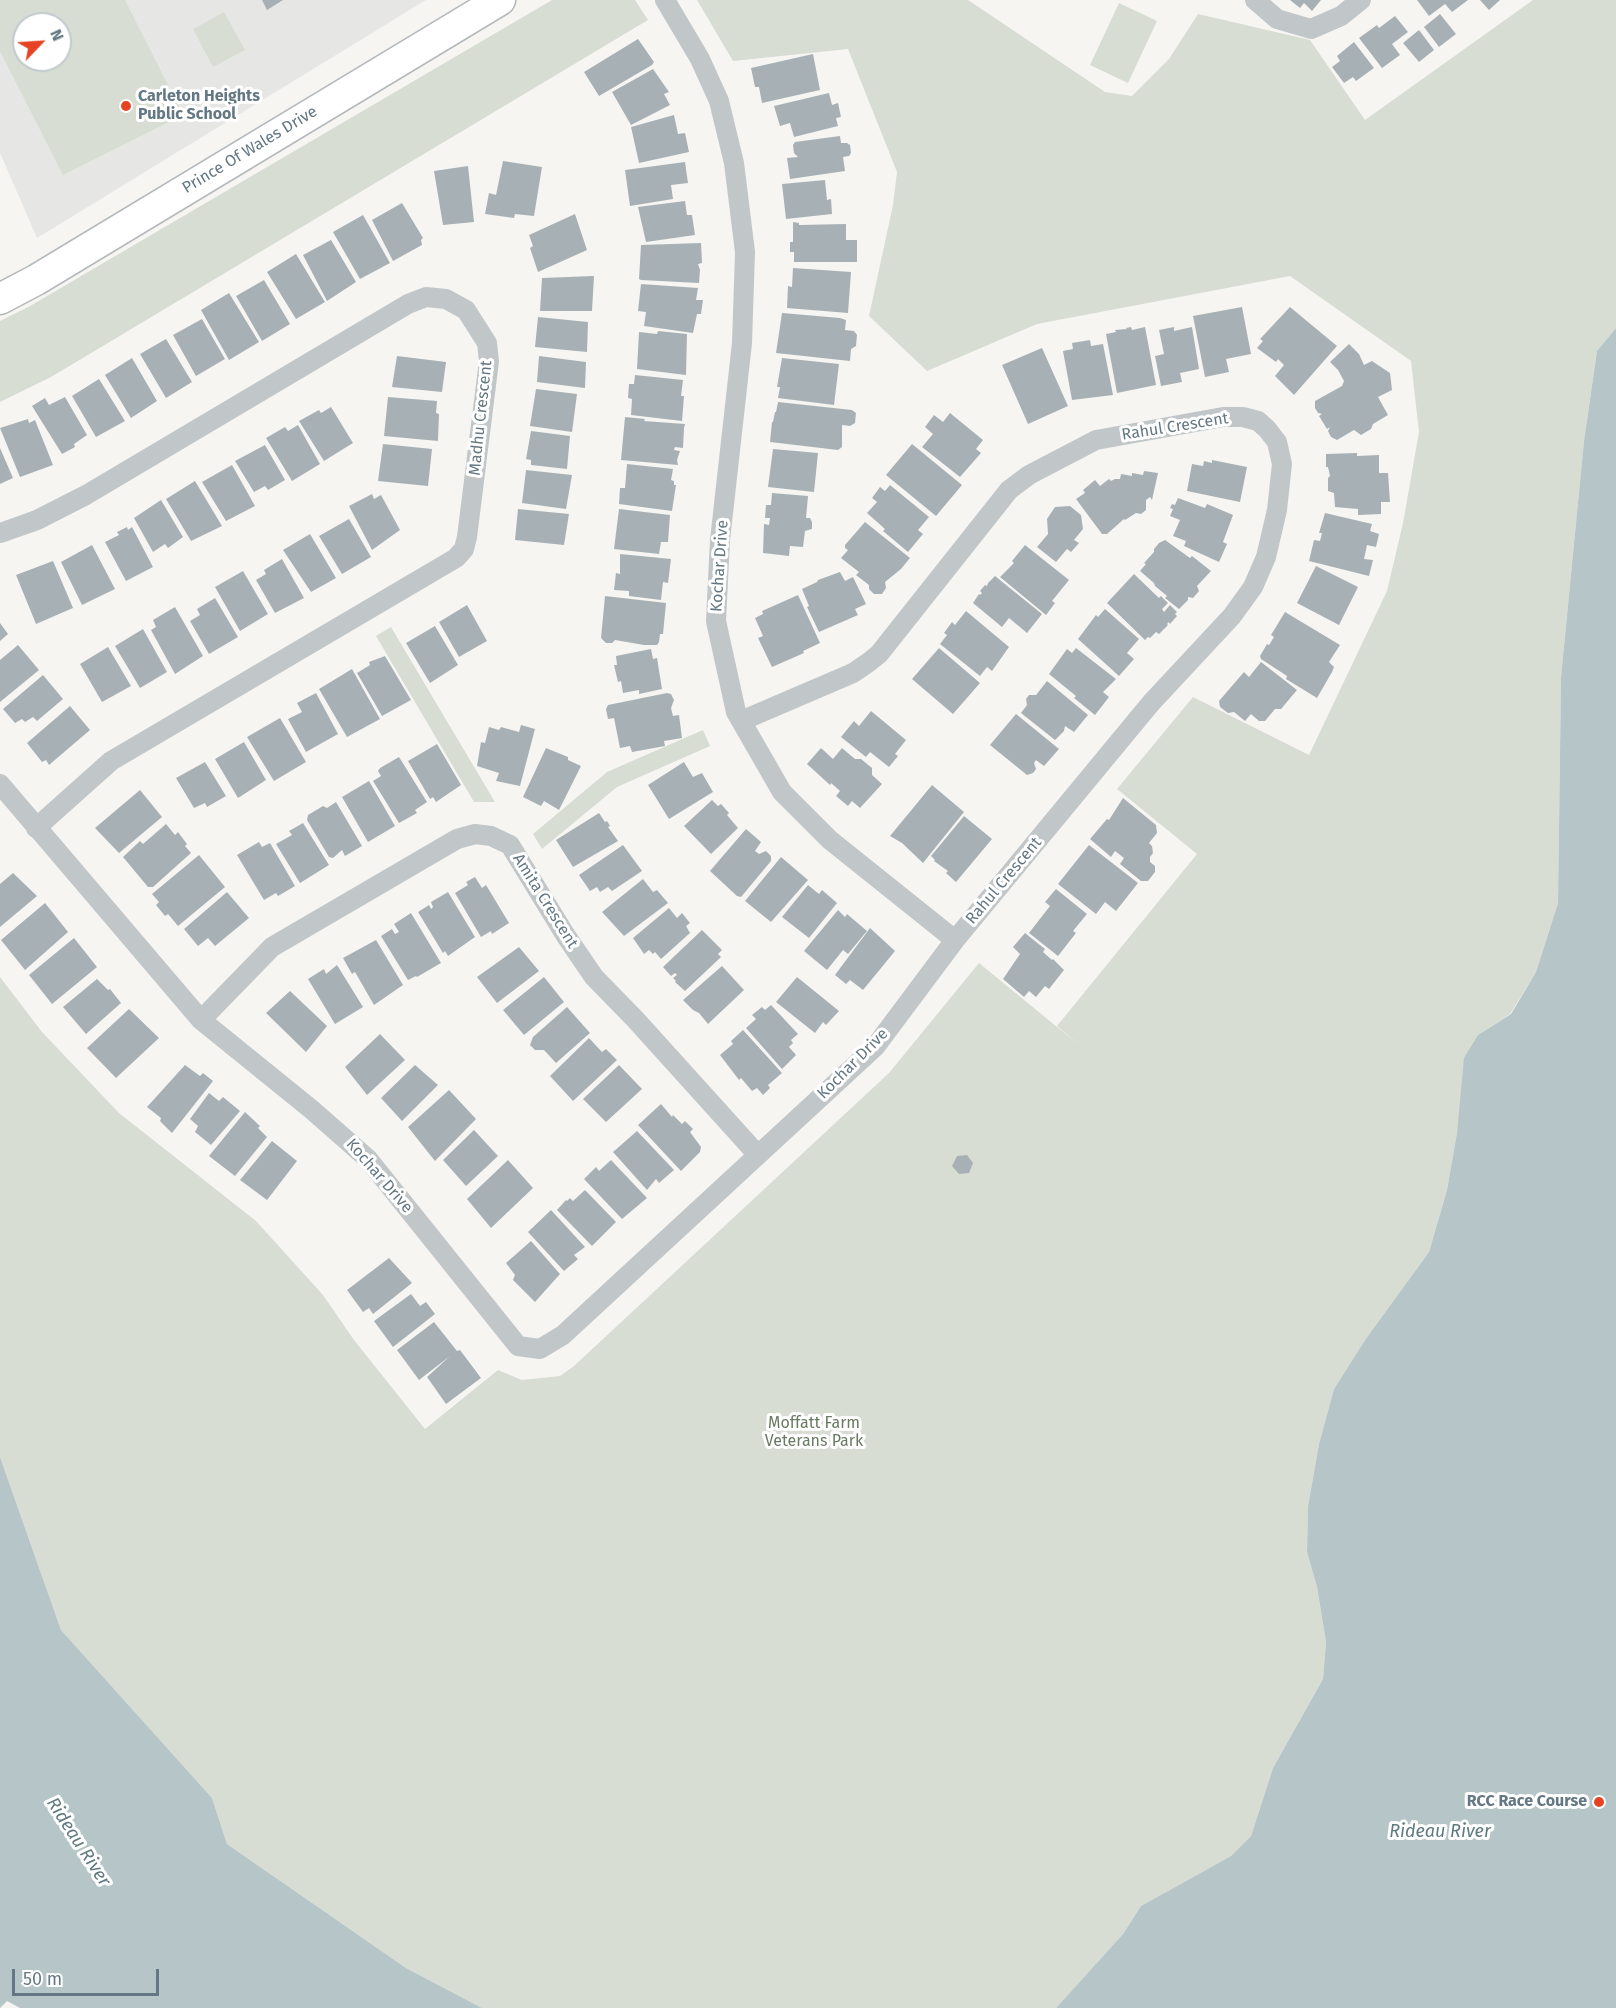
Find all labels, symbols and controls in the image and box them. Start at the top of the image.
north arrow [12,12,72,72]
text: N [46,26,68,44]
place label: Carleton Heights Public School [138,87,260,125]
marker: Carleton Heights Public School [119,99,133,113]
street label: Prince Of Wales Drive [179,102,321,198]
street label: Madhu Crescent [465,360,497,476]
street label: Rahul Crescent [1120,409,1230,445]
street label: Kochar Drive [707,519,733,613]
street label: Rahul Crescent [962,834,1046,928]
street label: Amita Crescent [508,850,582,952]
street label: Kochar Drive [814,1025,892,1103]
street label: Kochar Drive [342,1135,416,1217]
park label: Moffatt Farm Veterans Park [765,1414,863,1452]
place label: RCC Race Course [1467,1792,1587,1812]
water label: Rideau River [41,1794,115,1890]
marker: RCC Race Course [1592,1795,1606,1809]
water label: Rideau River [1389,1821,1491,1843]
scale bar [15,1957,162,1995]
text: 50 m [23,1968,62,1990]

